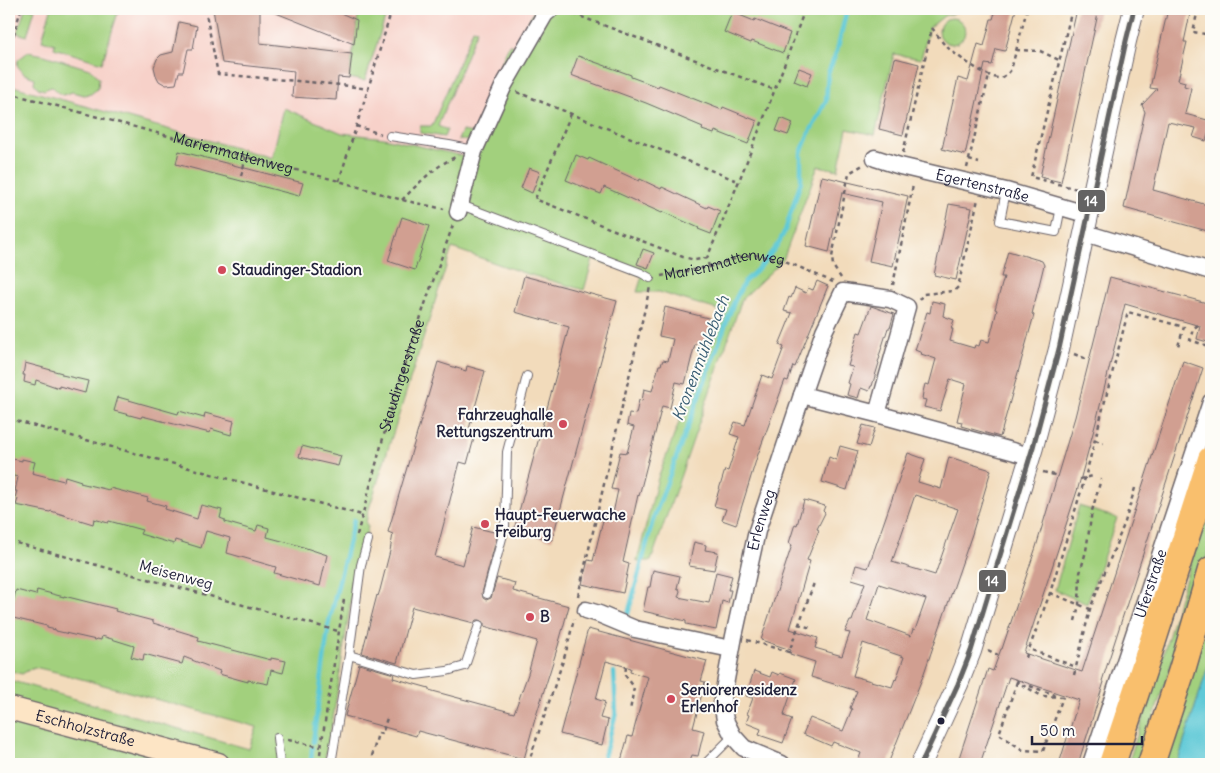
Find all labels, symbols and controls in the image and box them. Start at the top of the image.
street label: Marienmattenweg [171,128,295,178]
street label: Egertenstraße [934,165,1031,206]
line badge: 14 [1077,189,1106,213]
text: 14 [1084,192,1098,210]
street label: Marienmattenweg [662,245,786,284]
place label: Staudinger-Stadion [232,260,362,280]
marker: Staudinger-Stadion [216,264,228,276]
water label: Kronenmühlebach [667,292,733,423]
street label: Staudingerstraße [375,317,428,433]
place label: Fahrzeughalle Rettungszentrum [436,405,553,442]
marker: Fahrzeughalle Rettungszentrum [557,418,569,430]
street label: Erlenweg [743,487,779,552]
place label: Haupt-Feuerwache Freiburg [495,505,626,542]
marker: Haupt-Feuerwache Freiburg [479,518,491,530]
street label: Uferstraße [1130,546,1171,621]
street label: Meisenweg [137,556,215,593]
line badge: 14 [978,569,1007,593]
text: 14 [985,572,999,590]
place label: B [540,607,550,626]
marker: B [524,611,536,623]
place label: Seniorenresidenz Erlenhof [681,680,797,716]
marker: Seniorenresidenz Erlenhof [665,693,677,705]
street label: Eschholzstraße [34,706,137,750]
scale bar [1032,713,1142,745]
unlabelled marker [936,716,946,726]
text: 50 m [1040,721,1075,740]

